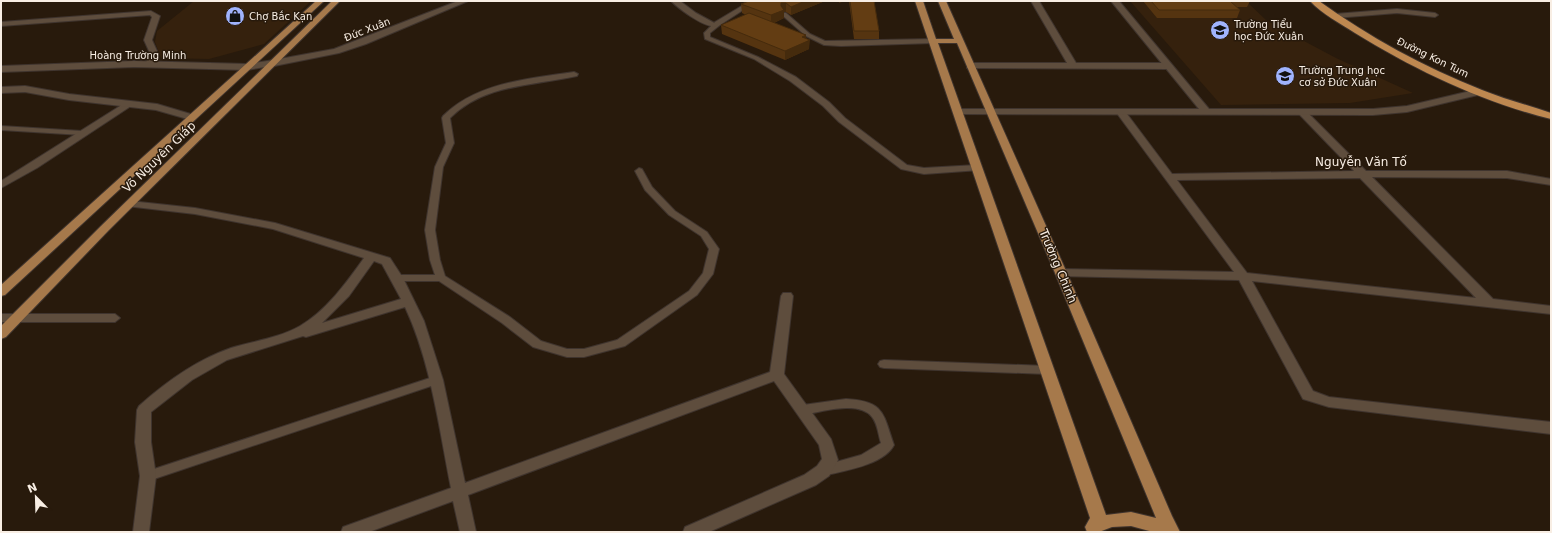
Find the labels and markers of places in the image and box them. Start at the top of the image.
shop icon: Chợ Bắc Kạn [224,5,246,27]
place label: Chợ Bắc Kạn [249,10,312,23]
place label: Trường Tiểu học Đức Xuân [1233,18,1304,43]
school or university icon: Trường Tiểu học Đức Xuân [1209,19,1231,41]
school or university icon: Trường Trung học cơ sở Đức Xuân [1274,65,1296,87]
place label: Trường Trung học cơ sở Đức Xuân [1298,65,1385,88]

